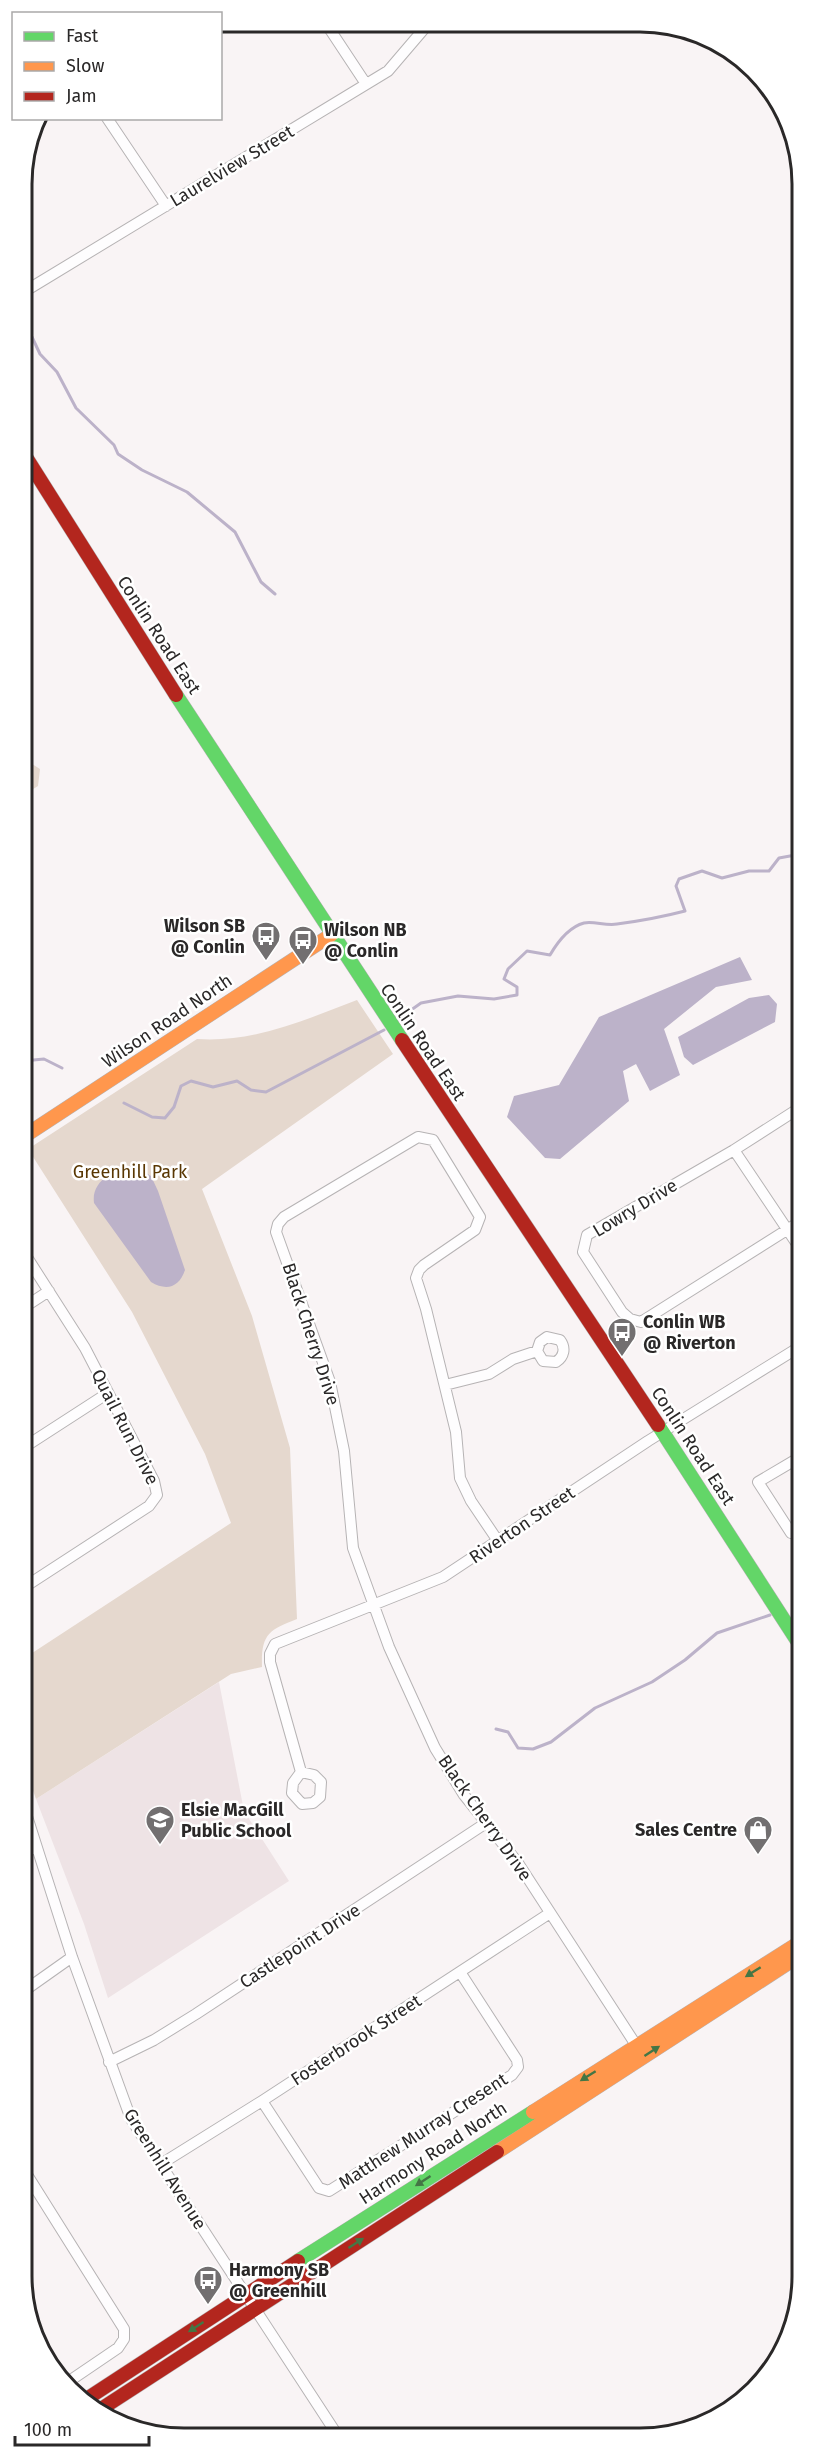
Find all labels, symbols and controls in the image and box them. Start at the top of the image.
legend [12,12,222,120]
text: Fast [66,25,99,47]
text: Slow [66,55,105,77]
text: Jam [66,85,97,107]
street label: Laurelview Street [166,120,298,212]
street label: Conlin Road East [113,572,206,699]
place label: Wilson SB @ Conlin [164,915,245,958]
place label: Wilson NB @ Conlin [324,919,407,962]
bus stop icon: Wilson SB @ Conlin [250,920,282,962]
bus stop icon: Wilson NB @ Conlin [287,924,319,966]
street label: Wilson Road North [98,969,236,1073]
street label: Conlin Road East [376,979,471,1105]
park label: Greenhill Park [73,1161,188,1183]
street label: Lowry Drive [589,1174,681,1242]
street label: Black Cherry Drive [278,1260,344,1408]
place label: Conlin WB @ Riverton [643,1311,736,1354]
bus stop icon: Conlin WB @ Riverton [606,1316,638,1358]
street label: Quail Run Drive [86,1366,164,1488]
street label: Conlin Road East [647,1383,740,1510]
street label: Riverton Street [465,1481,579,1568]
street label: Black Cherry Drive [433,1751,537,1885]
place label: Elsie MacGill Public School [181,1799,292,1842]
school or university icon: Elsie MacGill Public School [144,1804,176,1846]
shop icon: Sales Centre [742,1814,774,1856]
place label: Sales Centre [635,1819,737,1841]
street label: Castlepoint Drive [235,1899,365,1993]
one-way arrow [745,1966,761,1977]
street label: Fosterbrook Street [287,1989,426,2090]
one-way arrow [644,2046,660,2057]
street label: Matthew Murray Cresent [334,2068,512,2194]
one-way arrow [580,2070,596,2081]
street label: Harmony Road North [355,2097,511,2209]
street label: Greenhill Avenue [119,2104,211,2234]
one-way arrow [415,2175,431,2186]
one-way arrow [348,2238,364,2249]
place label: Harmony SB @ Greenhill [229,2259,329,2302]
bus stop icon: Harmony SB @ Greenhill [192,2264,224,2306]
one-way arrow [188,2321,204,2332]
scale bar [15,2409,148,2447]
text: 100 m [24,2419,72,2441]

